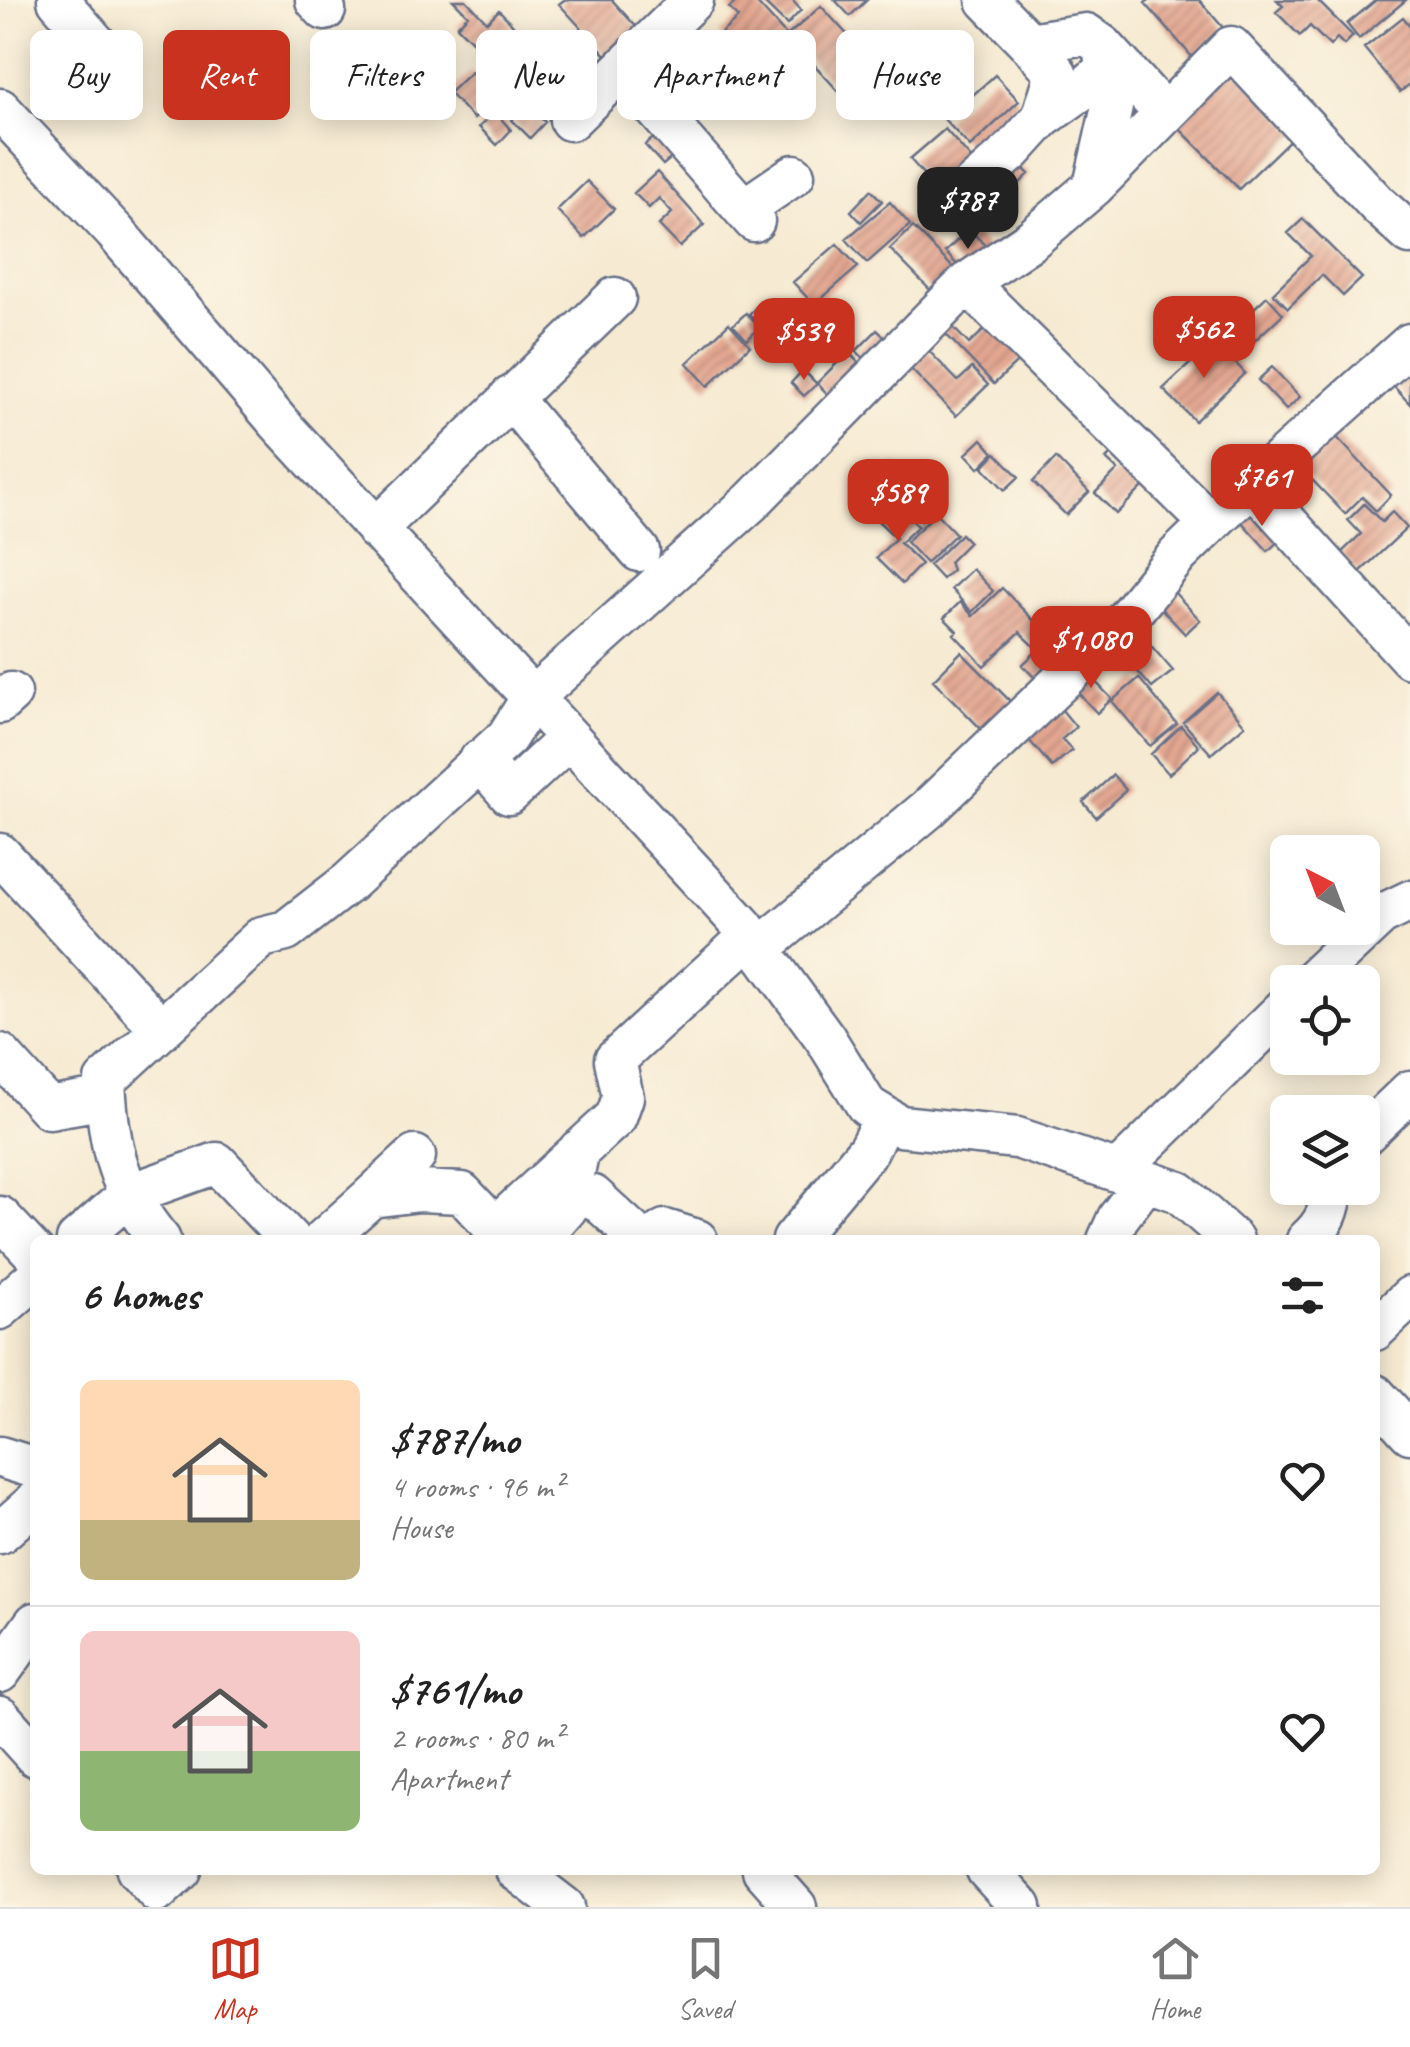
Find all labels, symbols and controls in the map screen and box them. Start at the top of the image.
chip: Buy [30,30,143,120]
chip: Rent [163,30,290,120]
chip: Filters [310,30,456,120]
chip: New [476,30,597,120]
chip: Apartment [617,30,816,120]
chip: House [836,30,974,120]
pin: $787 [909,167,1027,252]
text: $787 [939,179,997,220]
pin: $562 [1145,296,1263,381]
pin: $539 [745,298,863,383]
text: $562 [1175,308,1233,349]
text: $539 [776,310,832,351]
pin: $761 [1203,444,1321,529]
text: $761 [1233,456,1291,497]
pin: $589 [839,459,957,544]
text: $589 [870,471,926,512]
pin: $1,080 [1010,606,1172,691]
text: $1,080 [1052,618,1130,659]
north arrow [1270,835,1380,945]
map controls [1270,835,1380,1205]
button: locate [1270,965,1380,1075]
button: layers [1270,1095,1380,1205]
icon: filters [1275,1268,1330,1323]
text: 6 homes [80,1269,199,1322]
text: $787/mo [390,1413,519,1466]
icon: home [160,1420,280,1540]
icon: heart [1275,1453,1330,1508]
text: 4 rooms · 96 m² [390,1466,563,1507]
text: House [390,1507,452,1548]
text: $761/mo [390,1664,520,1717]
icon: home [160,1671,280,1791]
icon: heart [1275,1704,1330,1759]
text: 2 rooms · 80 m² [390,1717,563,1758]
text: Apartment [390,1758,508,1799]
tab: Map [208,1931,263,2026]
tab: Saved [678,1931,733,2026]
tab: Home [1148,1931,1203,2026]

